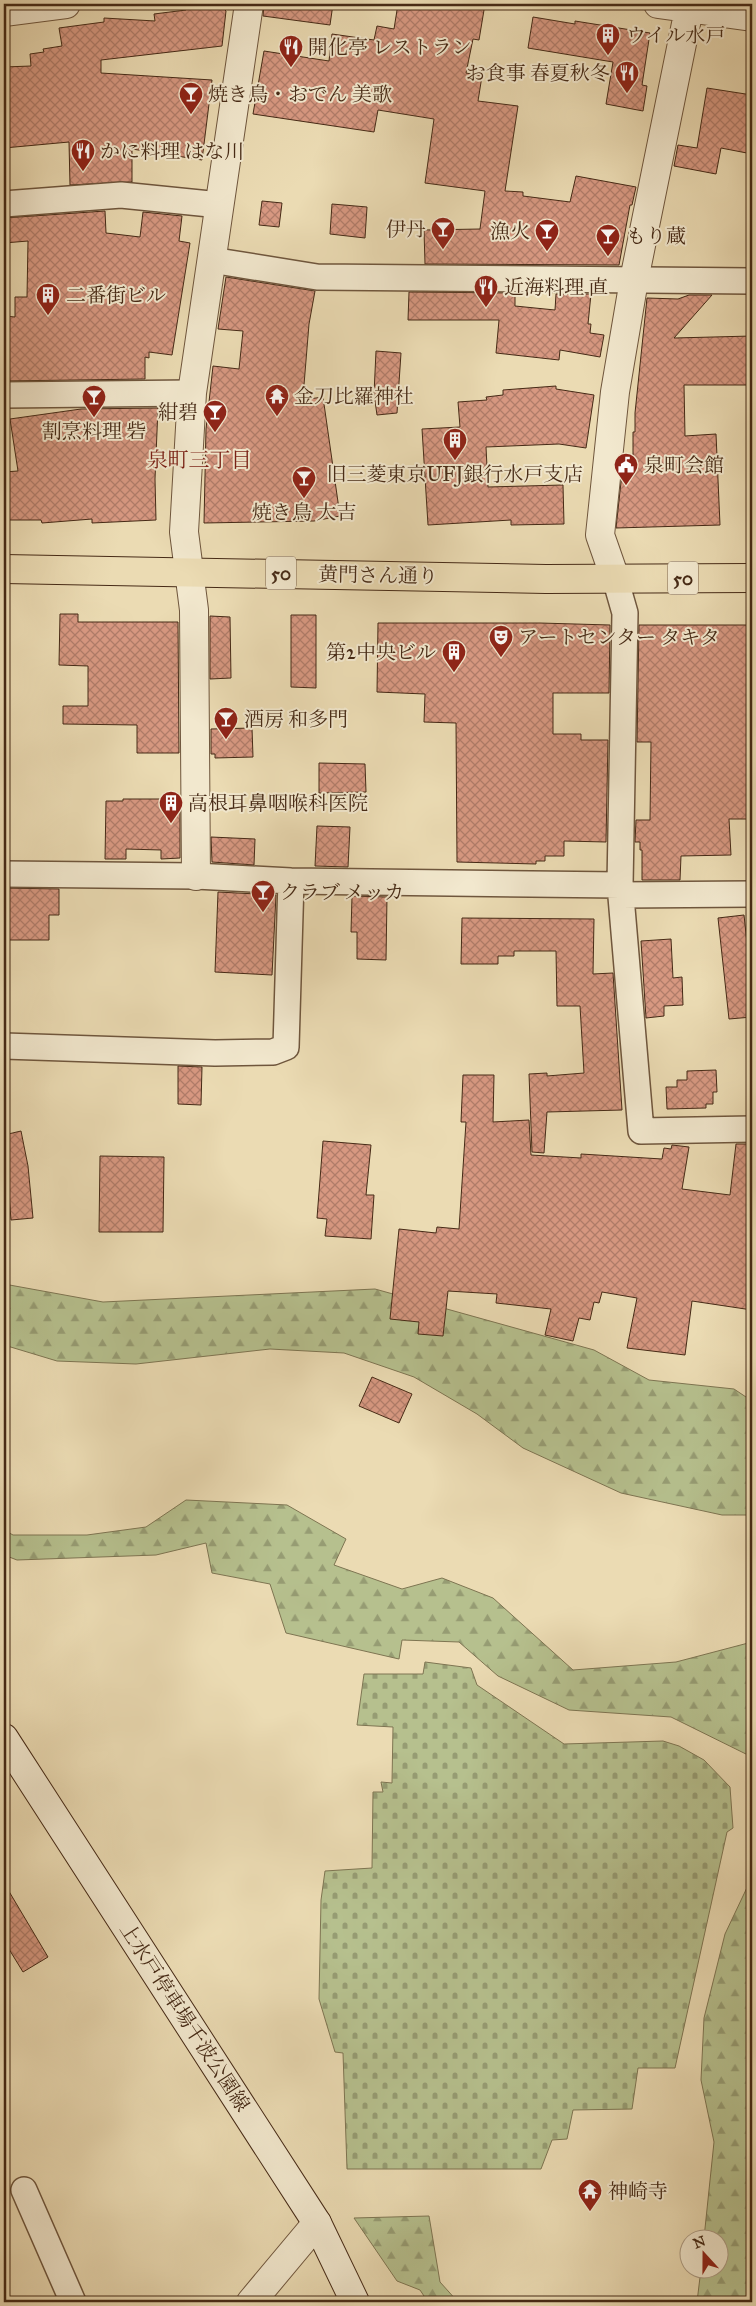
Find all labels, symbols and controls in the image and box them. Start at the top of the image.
building icon: ウイル水戸 [595,22,621,56]
place label: ウイル水戸 [626,23,725,47]
restaurant icon: 開化亭 レストラン [278,34,304,68]
place label: 開化亭 レストラン [308,35,472,59]
restaurant icon: お食事 春夏秋冬 [614,60,640,94]
place label: お食事 春夏秋冬 [466,61,610,85]
bar icon: 焼き鳥・おでん 美歌 [178,81,204,115]
place label: 焼き鳥・おでん 美歌 [208,82,392,106]
restaurant icon: かに料理 はな川 [70,138,96,172]
place label: かに料理 はな川 [100,139,244,163]
bar icon: 伊丹 [430,216,456,250]
place label: 伊丹 [386,217,426,241]
bar icon: 漁火 [534,218,560,252]
place label: 漁火 [490,219,530,243]
bar icon: もり蔵 [595,223,621,257]
place label: もり蔵 [626,224,686,248]
restaurant icon: 近海料理 直 [473,274,499,308]
place label: 近海料理 直 [504,275,608,299]
building icon: 二番街ビル [35,282,61,316]
place label: 二番街ビル [66,283,166,307]
temple icon: 金刀比羅神社 [264,383,290,417]
bar icon: 割烹料理 砦 [81,384,107,418]
place label: 金刀比羅神社 [294,384,414,408]
bar icon: 紺碧 [202,399,228,433]
place label: 紺碧 [158,400,198,424]
place label: 割烹料理 砦 [42,419,146,443]
building icon: 旧三菱東京UFJ銀行水戸支店 [442,427,468,461]
district label: 泉町三丁目 [147,447,252,473]
public building icon: 泉町会館 [613,452,639,486]
place label: 泉町会館 [644,453,724,477]
place label: 旧三菱東京UFJ銀行水戸支店 [327,462,583,487]
bar icon: 焼き鳥 大吉 [291,465,317,499]
place label: 焼き鳥 大吉 [252,500,356,524]
road number: 50 [266,556,296,590]
street label: 黄門さん通り [318,562,438,588]
road number: 50 [668,562,698,594]
theatre icon: アートセンター タキタ [488,624,514,658]
place label: アートセンター タキタ [518,625,720,649]
building icon: 第2中央ビル [441,639,467,673]
place label: 第2中央ビル [326,640,436,664]
bar icon: 酒房 和多門 [213,706,239,740]
place label: 酒房 和多門 [244,707,348,731]
building icon: 高根耳鼻咽喉科医院 [158,790,184,824]
place label: 高根耳鼻咽喉科医院 [188,791,368,815]
bar icon: クラブ メッカ [250,879,276,913]
place label: クラブ メッカ [280,880,404,904]
street label: 上水戸停車場千波公園線 [115,1918,255,2116]
temple icon: 神崎寺 [577,2178,603,2212]
place label: 神崎寺 [608,2179,668,2203]
north arrow [678,2228,728,2278]
text: N [691,2232,708,2252]

